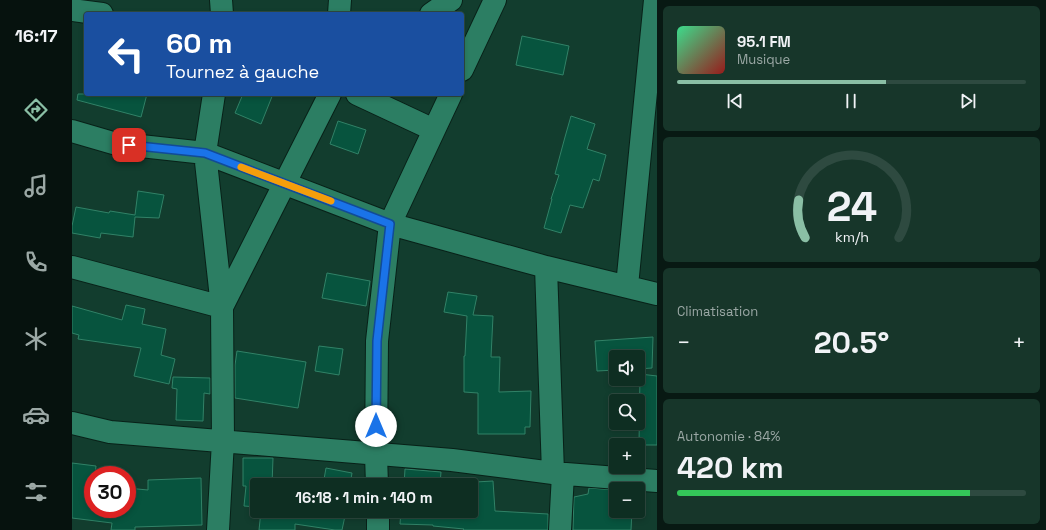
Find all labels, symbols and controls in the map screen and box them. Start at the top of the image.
text: 16:17 [15,24,57,47]
text: 60 m [166,25,232,61]
icon: left [100,28,152,80]
text: 95.1 FM [737,32,791,51]
text: Musique [737,51,790,68]
text: Tournez à gauche [166,60,319,83]
icon: previous [724,90,746,112]
icon: pause [840,90,862,112]
icon: next [957,90,979,112]
icon: directions [22,96,50,124]
pin [112,128,146,162]
icon: arrive [118,134,140,156]
icon: music [22,172,50,200]
text: 24 [826,179,877,232]
text: km/h [834,227,869,245]
icon: phone [22,248,50,276]
text: Climatisation [677,303,758,320]
text: 20.5° [814,323,889,362]
icon: climate [22,325,50,353]
text: − [677,328,691,356]
text: + [1012,328,1026,356]
map controls [609,350,645,518]
button: sound [609,350,645,386]
button: search [609,394,645,430]
icon: car [22,401,50,429]
position arrow [355,405,397,447]
text: Autonomie · 84% [677,428,780,445]
button: + [609,438,645,474]
text: 420 km [677,448,784,487]
speed limit sign: 30 [84,466,136,518]
icon: filters [22,478,50,506]
button: − [609,482,645,518]
text: 16:18 · 1 min · 140 m [295,488,433,507]

